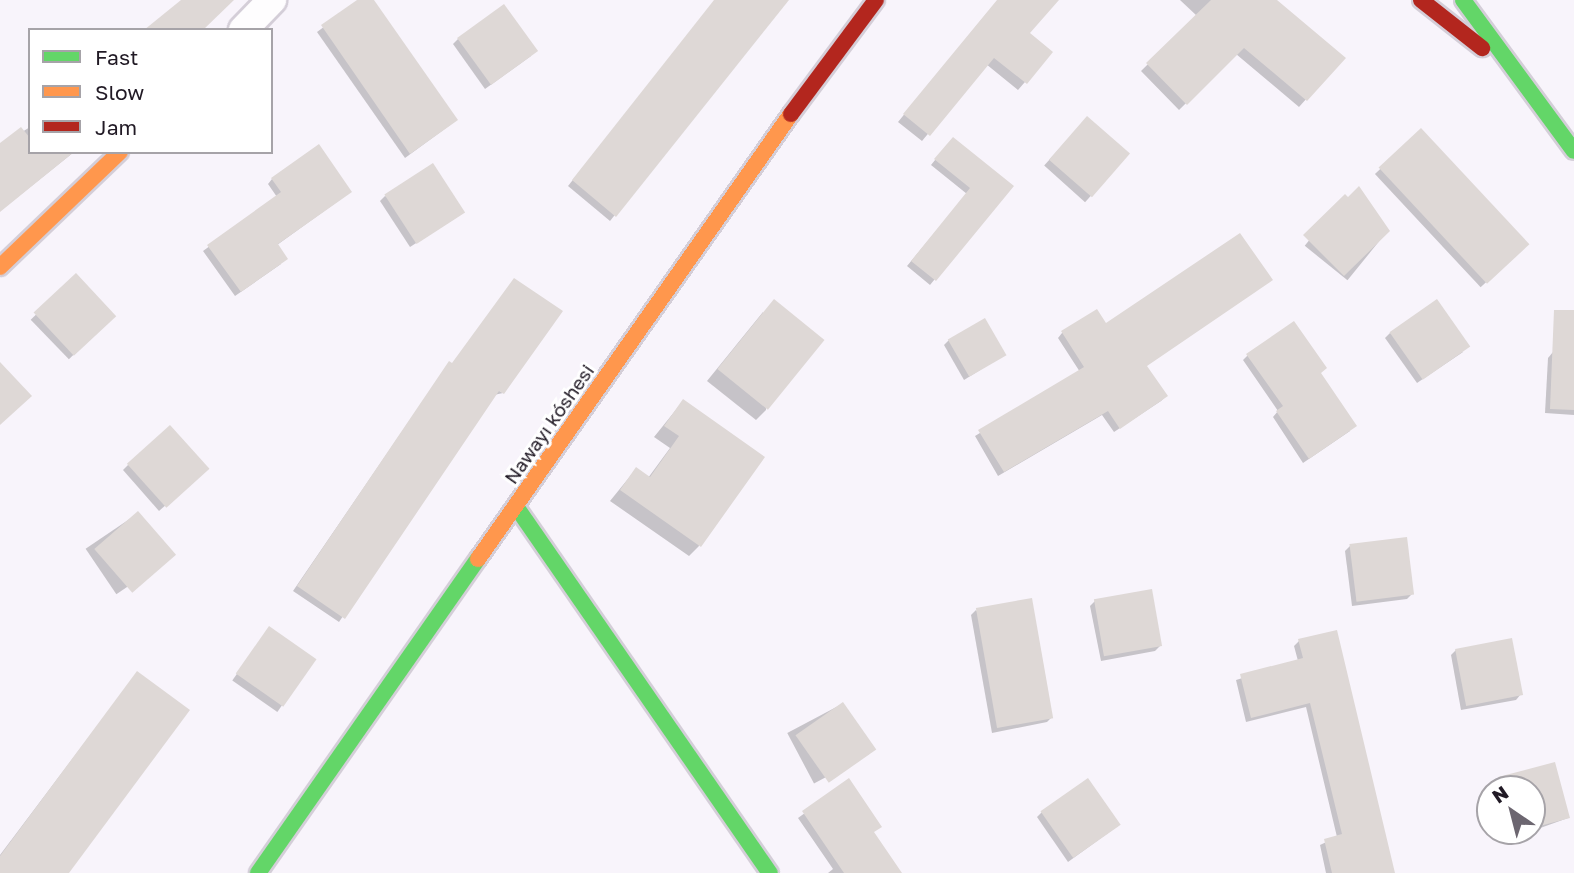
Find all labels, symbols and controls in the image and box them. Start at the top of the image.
legend [28,28,273,154]
text: Fast [95,44,138,70]
text: Slow [95,79,144,105]
text: Jam [95,114,137,140]
street label: Nawayı kóshesi [499,360,599,488]
north arrow [1476,775,1546,845]
text: N [1487,780,1512,808]

